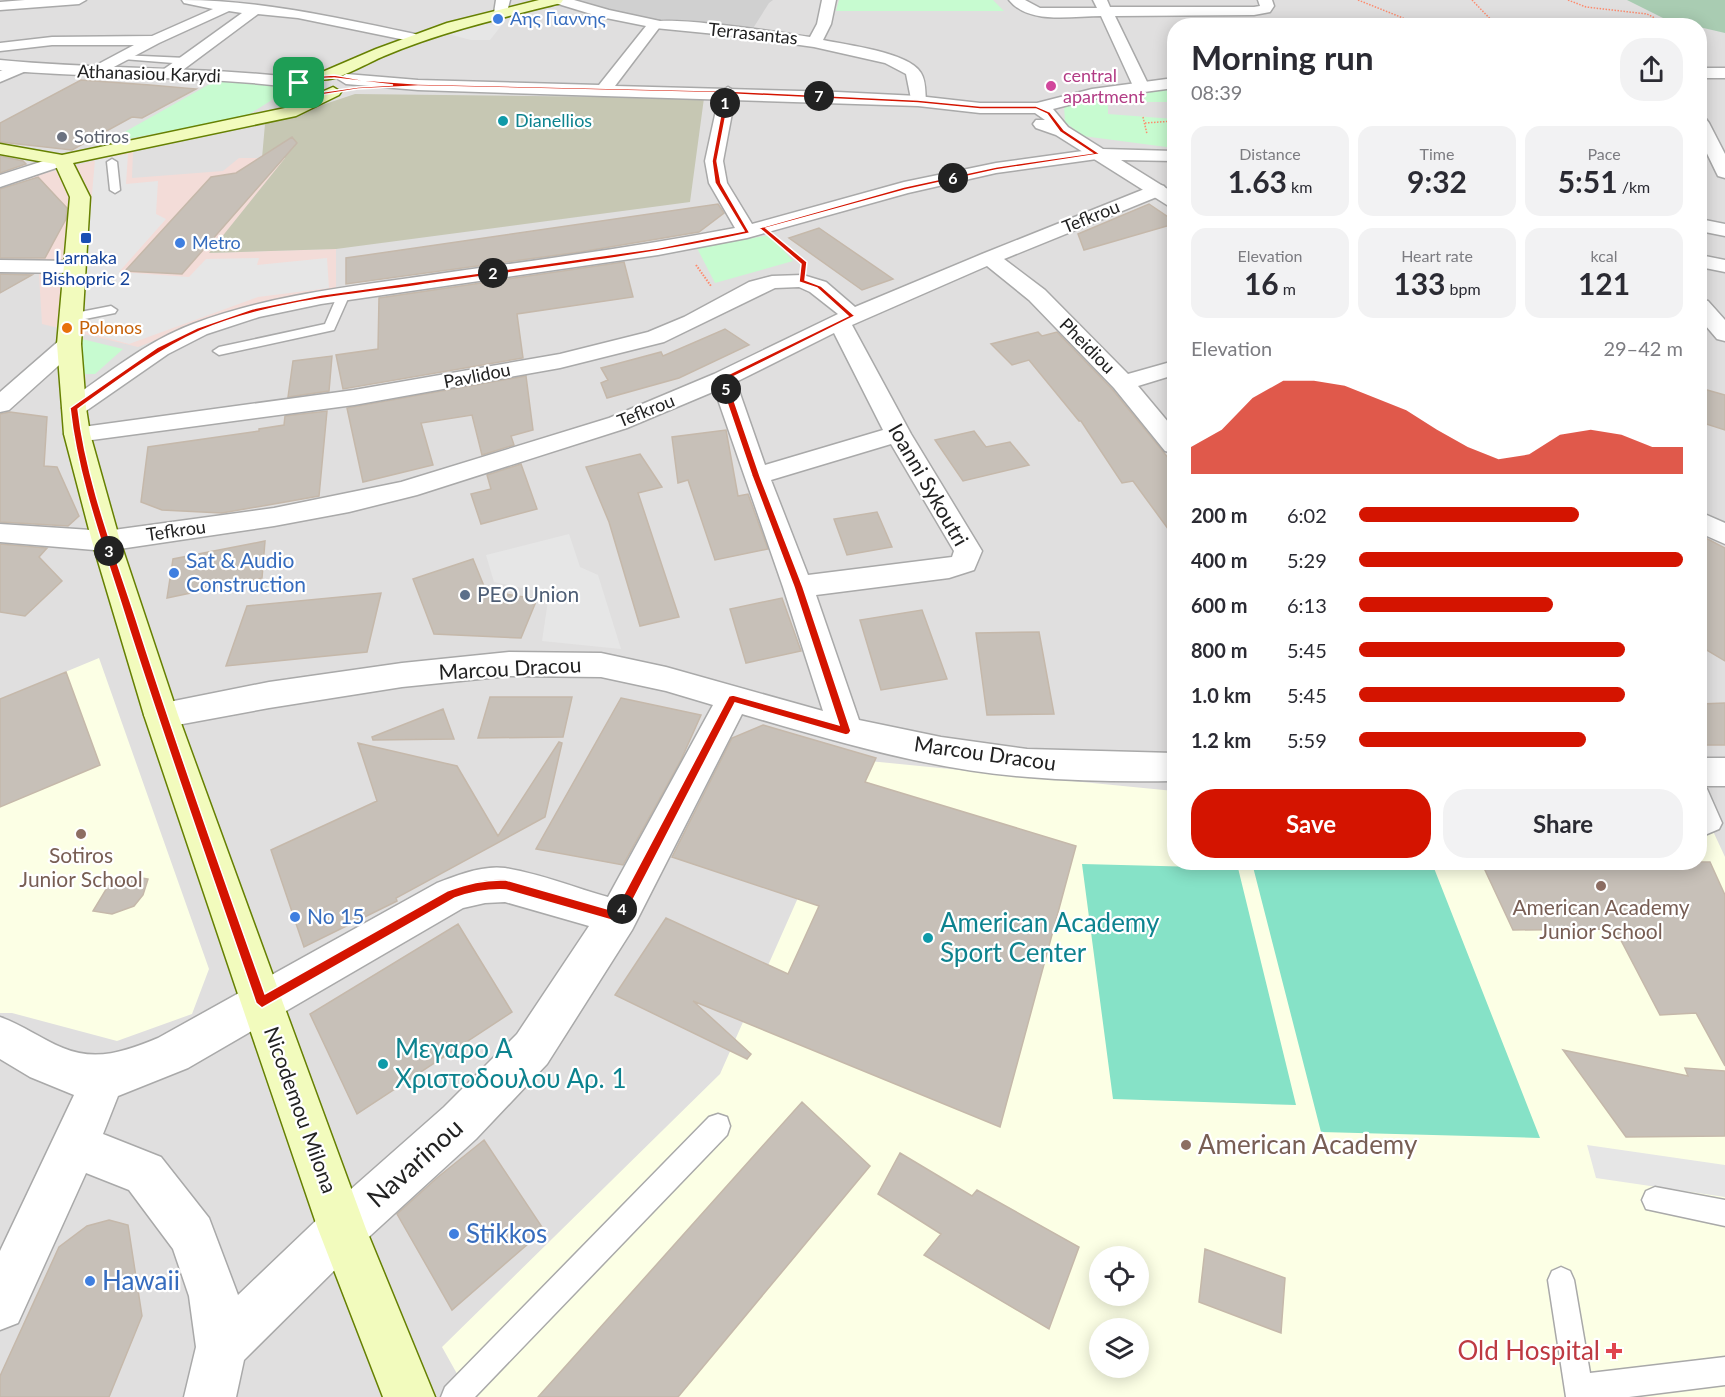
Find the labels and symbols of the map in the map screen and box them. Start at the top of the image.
place label: Αης Γιαννης [510,7,607,29]
marker: Αης Γιαννης [491,12,505,26]
street label: Terrasantas [707,17,799,49]
pin [273,57,324,108]
street label: Athanasiou Karydi [77,59,221,87]
place label: central apartment [1063,64,1145,107]
marker: central apartment [1044,79,1058,93]
pin: 7 [804,81,834,111]
pin: 1 [710,88,740,118]
place label: Dianellios [515,109,592,131]
marker: Dianellios [496,114,510,128]
place label: Sotiros [74,125,129,147]
marker: Sotiros [55,130,69,144]
pin: 6 [938,163,968,193]
street label: Tefkrou [1059,195,1122,237]
marker: Larnaka Bishopric 2 [79,231,93,245]
place label: Metro [192,231,241,253]
marker: Metro [173,236,187,250]
place label: Larnaka Bishopric 2 [42,246,130,289]
pin: 2 [478,258,508,288]
street label: Pheidiou [1055,313,1120,378]
place label: Polonos [79,316,142,338]
marker: Polonos [60,321,74,335]
street label: Pavlidou [442,358,512,392]
pin: 5 [711,374,741,404]
street label: Tefkrou [614,389,677,431]
street label: Ioanni Sykoutri [884,419,974,550]
street label: Tefkrou [145,515,207,545]
pin: 3 [94,536,124,566]
place label: Sat & Audio Construction [186,547,306,596]
marker: Sat & Audio Construction [167,566,181,580]
place label: PEO Union [477,581,579,606]
marker: PEO Union [458,588,472,602]
street label: Marcou Dracou [438,651,582,684]
street label: Marcou Dracou [913,730,1058,775]
marker: Sotiros Junior School [74,827,88,841]
place label: Sotiros Junior School [19,842,143,891]
marker: American Academy Junior School [1594,879,1608,893]
pin: 4 [607,894,637,924]
place label: American Academy Junior School [1512,894,1690,943]
place label: No 15 [307,903,364,928]
place label: American Academy Sport Center [940,906,1160,968]
marker: No 15 [288,910,302,924]
marker: American Academy Sport Center [921,931,935,945]
street label: Nicodemou Milona [260,1023,343,1196]
place label: Μεγαρο Α Χριστοδουλου Αρ. 1 [395,1032,626,1094]
marker: Μεγαρο Α Χριστοδουλου Αρ. 1 [376,1057,390,1071]
street label: Navarinou [360,1111,469,1214]
place label: American Academy [1198,1128,1418,1160]
marker: American Academy [1179,1138,1193,1152]
place label: Stikkos [466,1217,547,1249]
marker: Stikkos [447,1227,461,1241]
place label: Hawaii [102,1264,180,1296]
marker: Hawaii [83,1274,97,1288]
place label: Old Hospital [1457,1334,1600,1366]
marker: Old Hospital [1605,1342,1623,1360]

